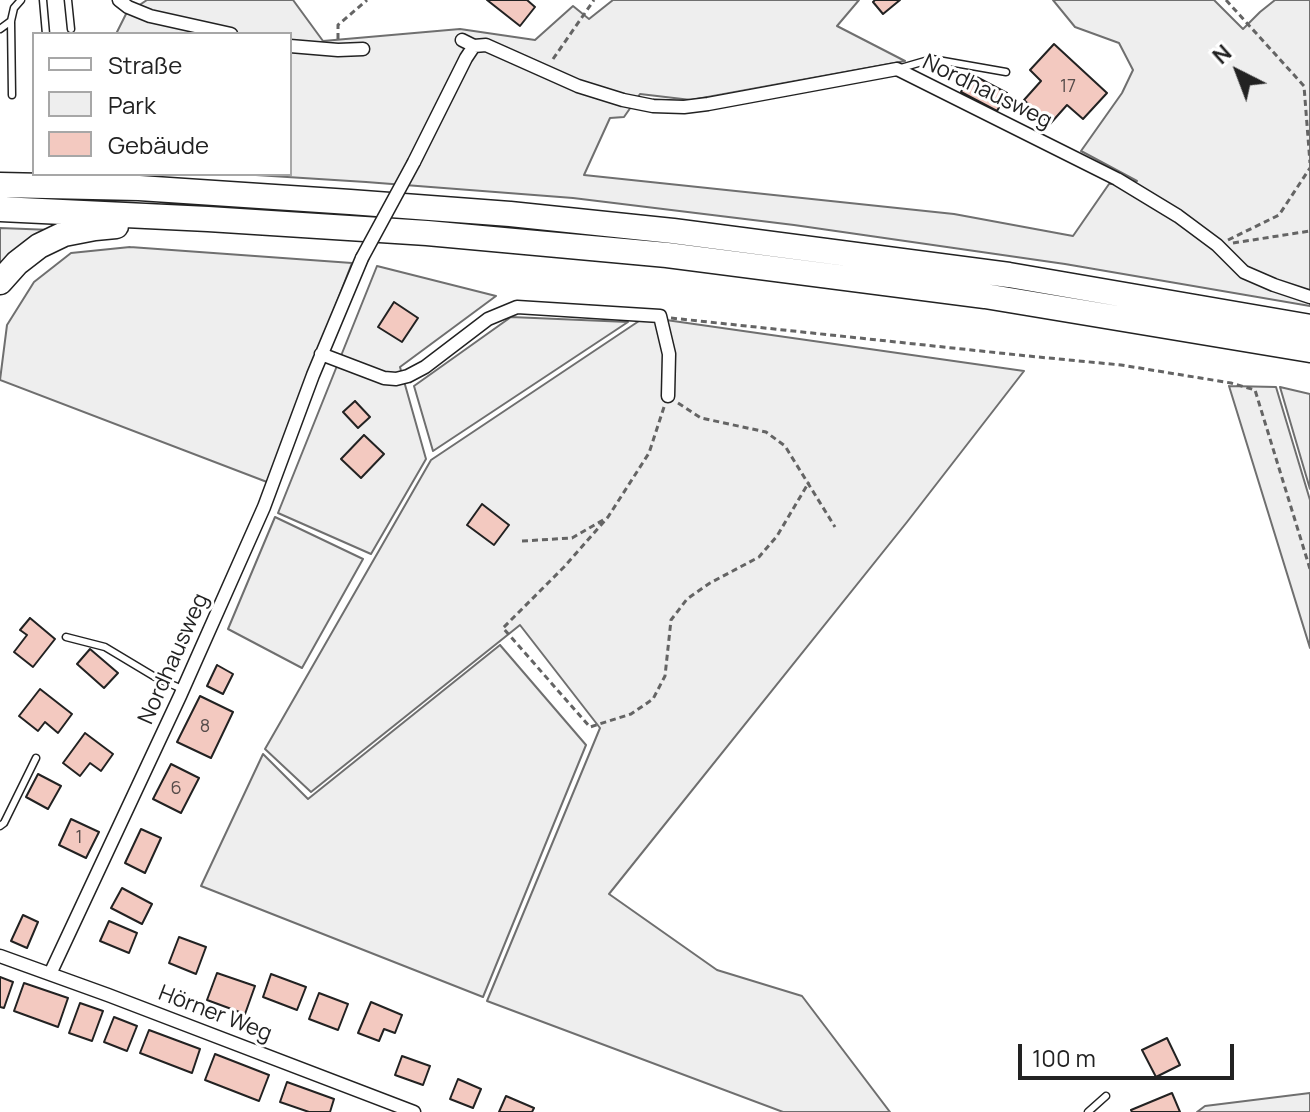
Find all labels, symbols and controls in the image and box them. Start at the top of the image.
legend [32,32,292,176]
north arrow [1198,32,1278,112]
text: N [1206,38,1238,71]
text: Straße [108,48,182,81]
street label: Nordhausweg [918,49,1056,135]
house number: 17 [1060,76,1076,98]
text: Park [108,88,156,121]
text: Gebäude [108,128,209,161]
street label: Nordhausweg [133,589,215,729]
house number: 8 [200,716,210,738]
house number: 6 [170,778,182,800]
house number: 1 [75,827,83,849]
street label: Hörner Weg [155,980,275,1048]
scale bar [1022,1028,1238,1078]
text: 100 m [1032,1041,1096,1074]

